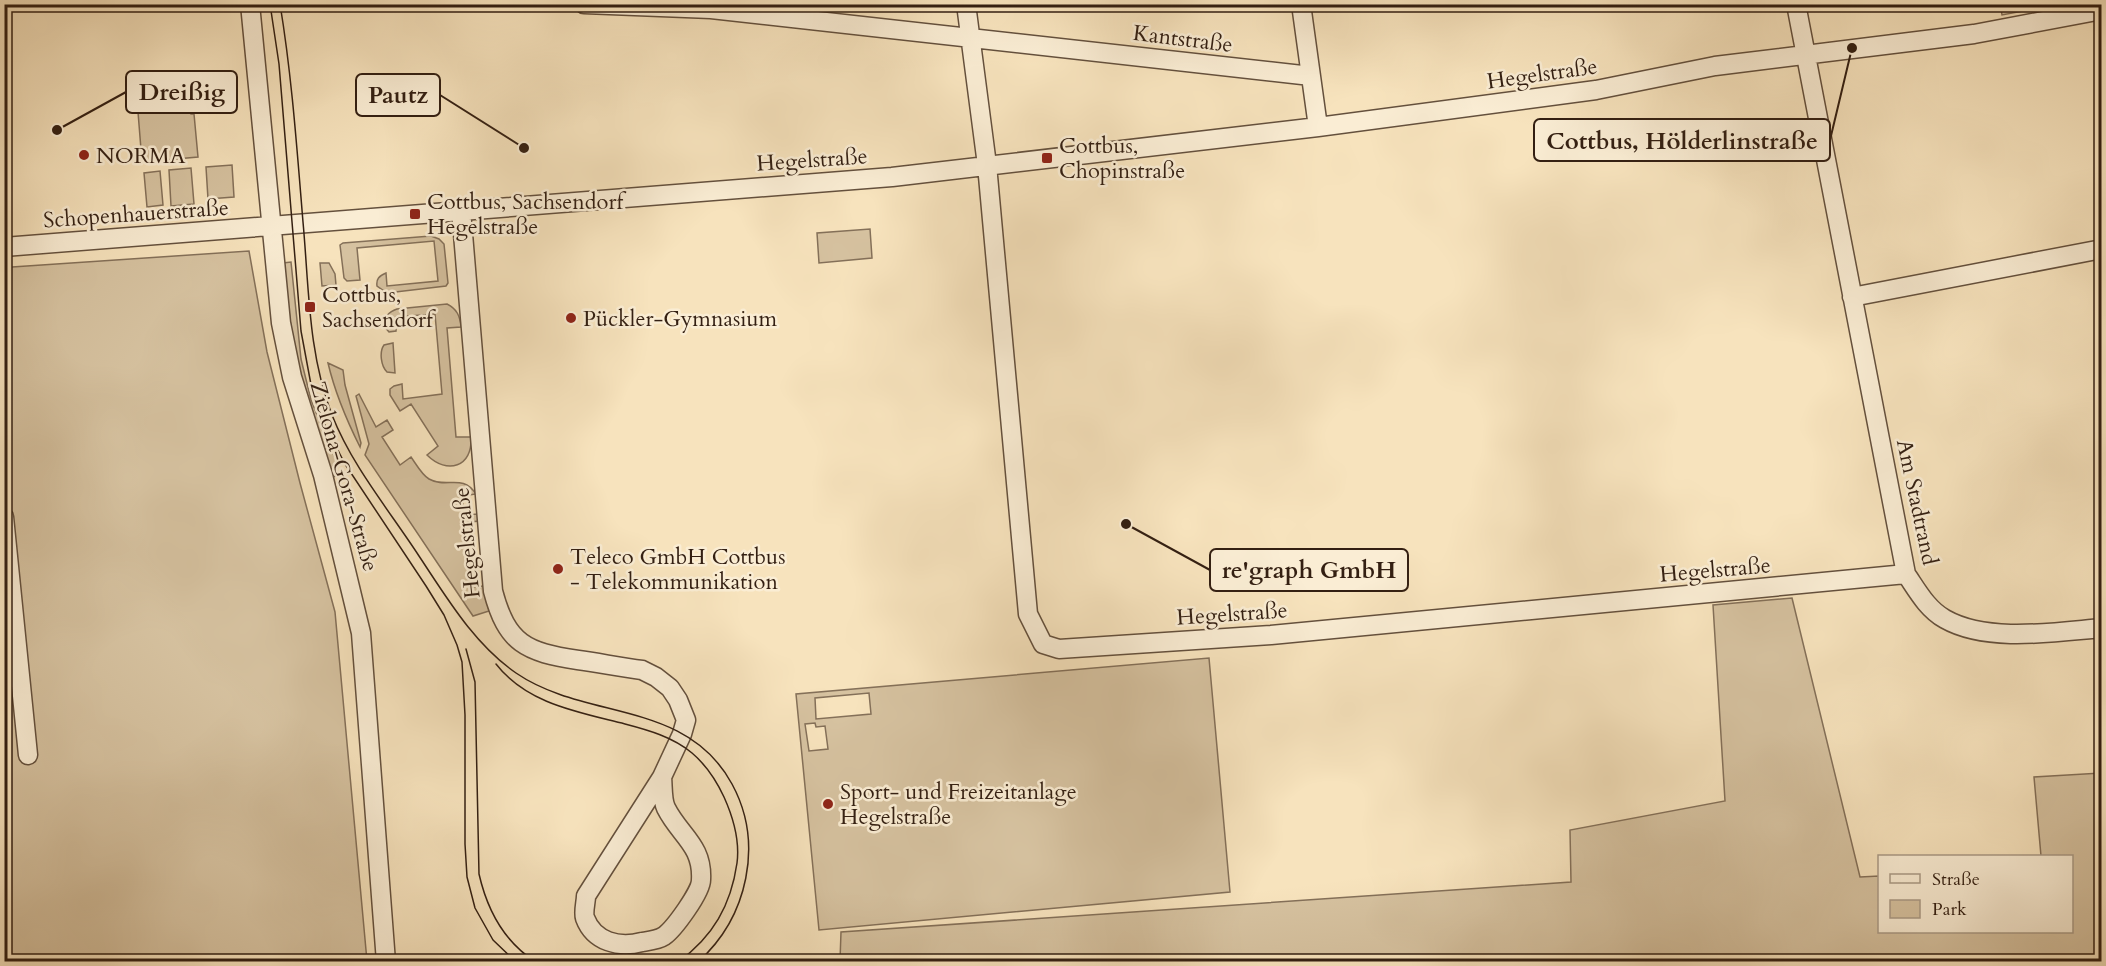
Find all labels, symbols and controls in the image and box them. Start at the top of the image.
street label: Kantstraße [1131,18,1234,60]
street label: Hegelstraße [1485,51,1599,97]
callout: Dreißig [126,71,237,113]
callout: Pautz [356,74,440,116]
text: Dreißig [139,76,226,109]
text: Pautz [368,79,428,112]
callout: Cottbus, Hölderlinstraße [1534,119,1830,161]
text: Cottbus, Hölderlinstraße [1546,125,1818,158]
place label: Cottbus, Chopinstraße [1059,131,1185,186]
place label: NORMA [96,141,186,171]
street label: Hegelstraße [756,141,869,179]
marker: NORMA [77,148,91,162]
marker: Cottbus, Chopinstraße [1040,151,1054,165]
place label: Cottbus, Sachsendorf Hegelstraße [427,187,626,242]
street label: Schopenhauerstraße [42,193,230,235]
marker: Cottbus, Sachsendorf Hegelstraße [408,207,422,221]
place label: Cottbus, Sachsendorf [322,280,436,335]
marker: Cottbus, Sachsendorf [303,300,317,314]
place label: Pückler-Gymnasium [583,304,778,334]
marker: Pückler-Gymnasium [564,311,578,325]
street label: Zielona-Gora-Straße [303,378,386,575]
street label: Am Stadtrand [1889,436,1945,568]
street label: Hegelstraße [446,486,488,600]
place label: Teleco GmbH Cottbus - Telekommunikation [570,542,786,597]
callout: re'graph GmbH [1210,549,1408,591]
street label: Hegelstraße [1658,550,1772,590]
text: re'graph GmbH [1222,554,1396,587]
marker: Teleco GmbH Cottbus - Telekommunikation [551,562,565,576]
street label: Hegelstraße [1176,595,1289,633]
place label: Sport- und Freizeitanlage Hegelstraße [840,777,1077,832]
marker: Sport- und Freizeitanlage Hegelstraße [821,797,835,811]
legend [1878,855,2073,933]
text: Straße [1932,867,1980,892]
text: Park [1932,897,1967,922]

